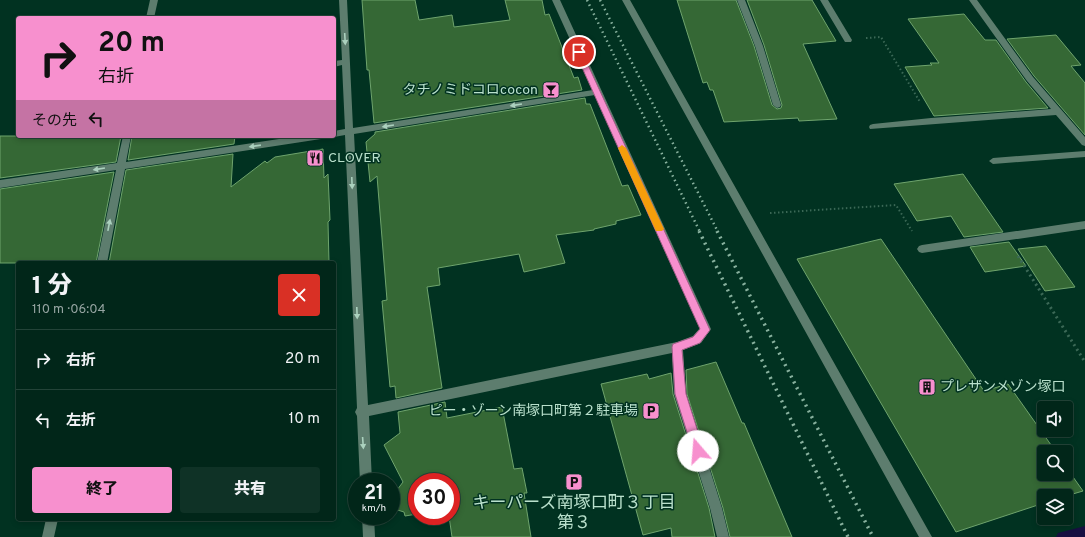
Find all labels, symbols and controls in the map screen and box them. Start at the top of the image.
text: 20 m [98,26,165,62]
icon: right [32,32,84,84]
one-way arrow [342,33,349,45]
pin [562,35,596,69]
icon: arrive [568,41,590,63]
text: 右折 [98,66,134,89]
bar icon: タチノミドコロcocon [541,80,561,100]
place label: タチノミドコロcocon [403,82,538,99]
one-way arrow [510,102,522,108]
icon: left [85,108,107,130]
text: その先 [32,112,77,131]
one-way arrow [382,123,394,129]
one-way arrow [249,143,261,149]
restaurant icon: CLOVER [305,148,325,168]
place label: CLOVER [328,150,381,167]
one-way arrow [93,166,105,172]
one-way arrow [349,177,355,190]
one-way arrow [107,219,113,231]
text: 1 分 [32,272,72,302]
button: close [278,274,320,316]
text: 110 m · 06:04 [32,302,106,318]
one-way arrow [354,307,361,319]
icon: right [32,349,54,371]
text: 20 m [285,350,320,369]
text: 右折 [66,352,96,371]
building icon: プレザンメゾン塚口 [917,377,937,397]
place label: プレザンメゾン塚口 [940,379,1066,396]
parking icon: ピー・ゾーン南塚口町第２駐車場 [641,401,661,421]
map controls [1037,401,1073,525]
button: sound [1037,401,1073,437]
place label: ピー・ゾーン南塚口町第２駐車場 [429,402,638,420]
icon: left [32,409,54,431]
text: 10 m [289,410,320,429]
text: 左折 [66,412,96,431]
position arrow [677,430,719,472]
one-way arrow [360,437,367,449]
button: search [1037,445,1073,481]
button: 終了 [32,467,172,513]
button: 共有 [180,467,320,513]
parking icon: キーパーズ南塚口町３丁目 第３ [564,472,584,492]
speed limit sign: 30 [408,473,460,525]
text: 21 [364,481,384,507]
button: layers [1037,489,1073,525]
place label: キーパーズ南塚口町３丁目 第３ [473,493,675,535]
text: km/h [362,502,386,515]

